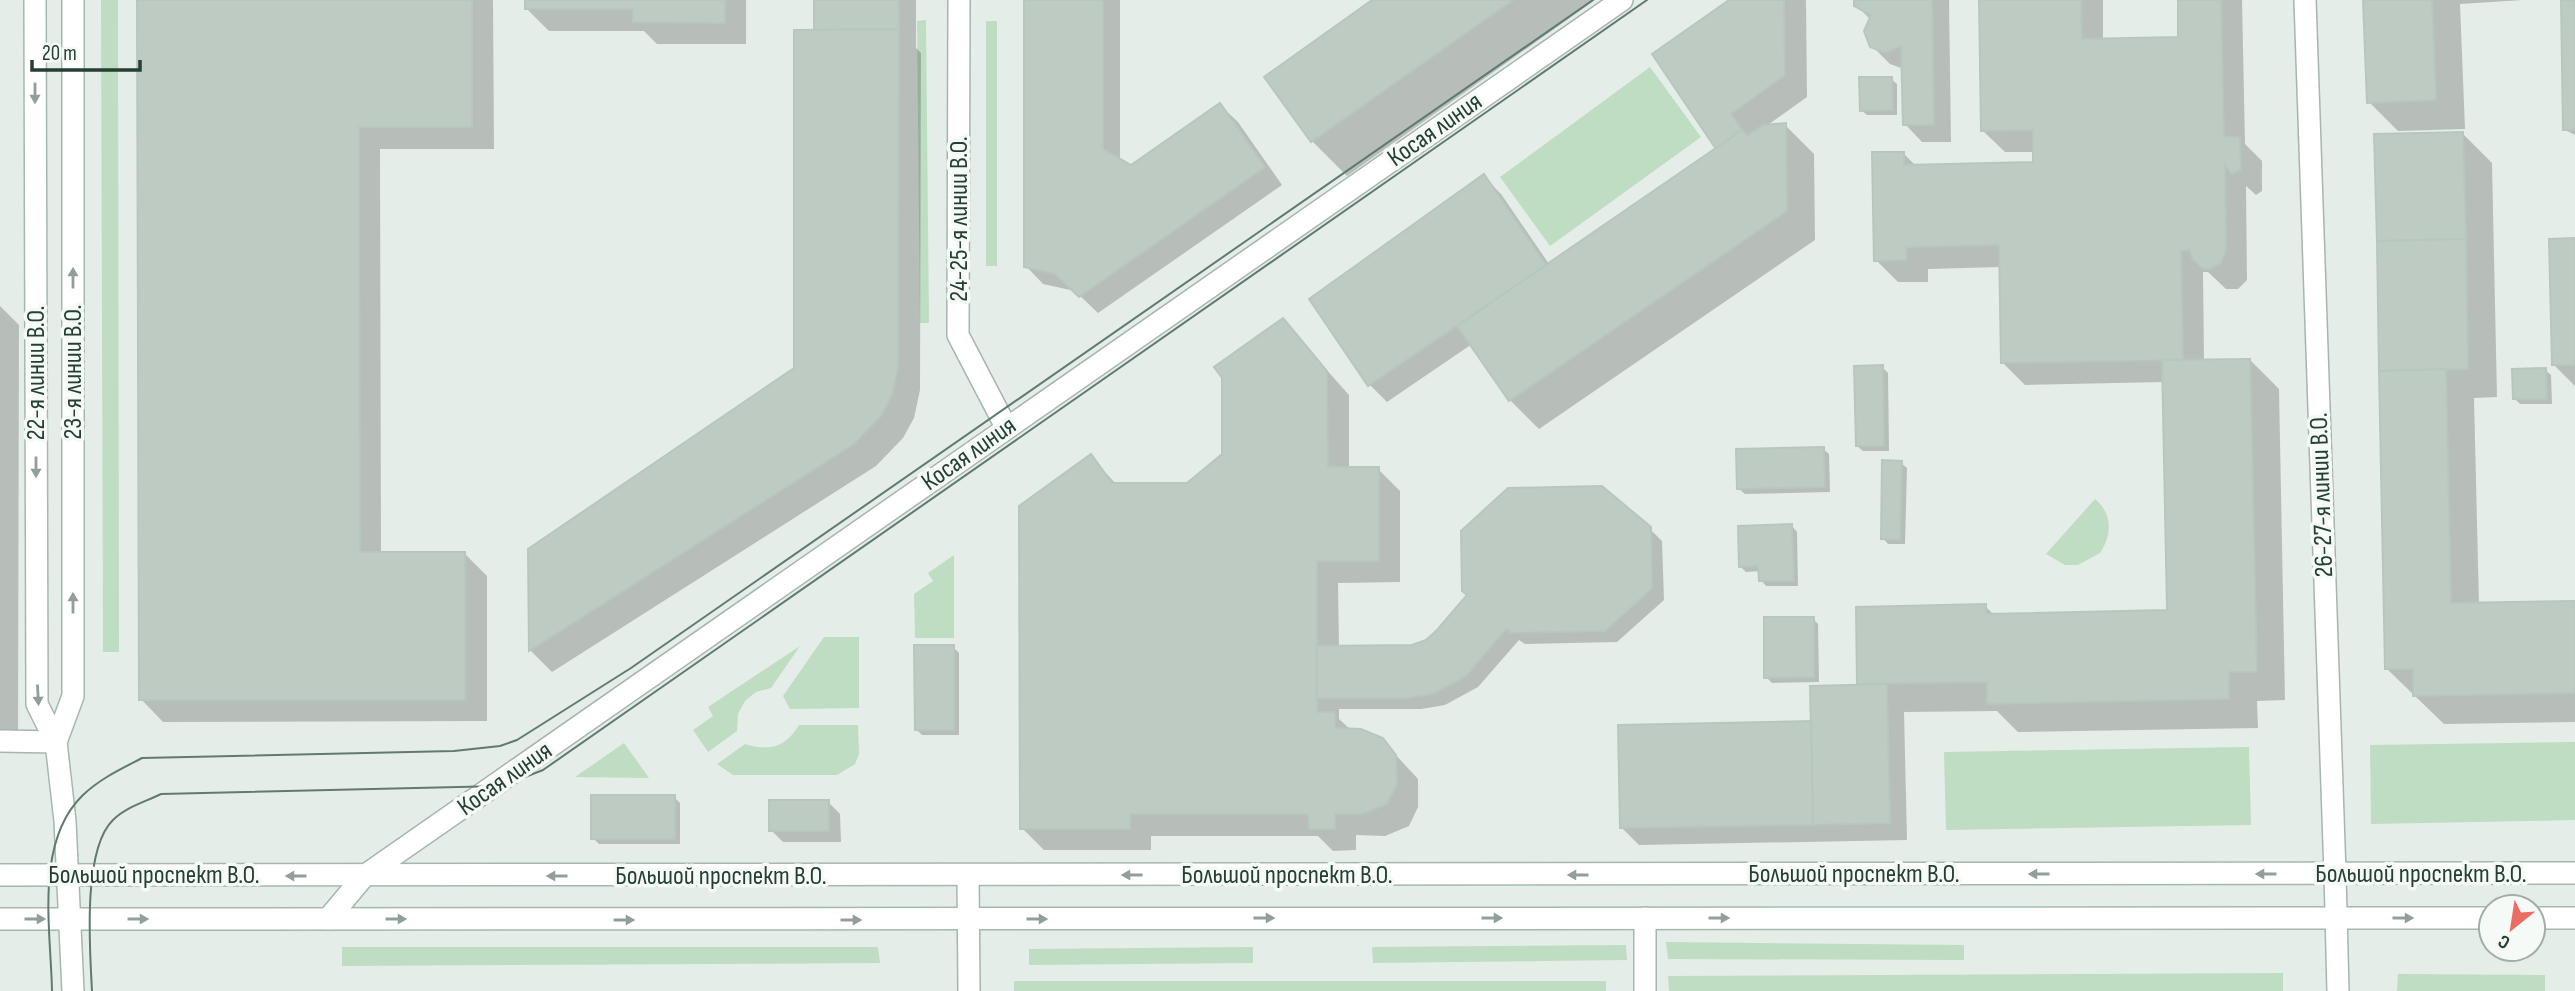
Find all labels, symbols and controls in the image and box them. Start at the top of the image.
scale bar [32,28,140,72]
text: 20 m [42,41,77,66]
one-way arrow [29,82,41,104]
street label: Косая линия [1382,86,1488,174]
street label: 24-25-я линии В.О. [944,136,975,302]
one-way arrow [67,266,79,288]
street label: 23-я линии В.О. [58,305,89,439]
street label: 22-я линии В.О. [21,306,52,440]
street label: Косая линия [916,410,1022,498]
street label: 26-27-я линии В.О. [2304,412,2340,578]
one-way arrow [30,456,42,478]
one-way arrow [67,592,79,614]
one-way arrow [32,684,43,706]
street label: Косая линия [452,735,558,823]
street label: Большой проспект В.О. [1748,859,1960,890]
street label: Большой проспект В.О. [2315,859,2527,890]
street label: Большой проспект В.О. [48,860,260,891]
street label: Большой проспект В.О. [1181,860,1393,891]
street label: Большой проспект В.О. [615,861,827,892]
one-way arrow [2028,868,2050,880]
one-way arrow [2255,868,2277,880]
one-way arrow [1121,869,1143,881]
one-way arrow [1567,869,1589,881]
one-way arrow [285,870,307,882]
one-way arrow [546,870,568,882]
north arrow [2477,893,2547,963]
one-way arrow [1481,912,1503,924]
one-way arrow [1708,912,1730,924]
one-way arrow [2392,912,2414,924]
one-way arrow [24,913,46,925]
one-way arrow [127,913,149,925]
one-way arrow [386,913,408,925]
one-way arrow [1026,913,1048,925]
one-way arrow [1253,913,1275,924]
one-way arrow [613,914,635,926]
one-way arrow [841,914,863,926]
text: С [2494,929,2514,954]

